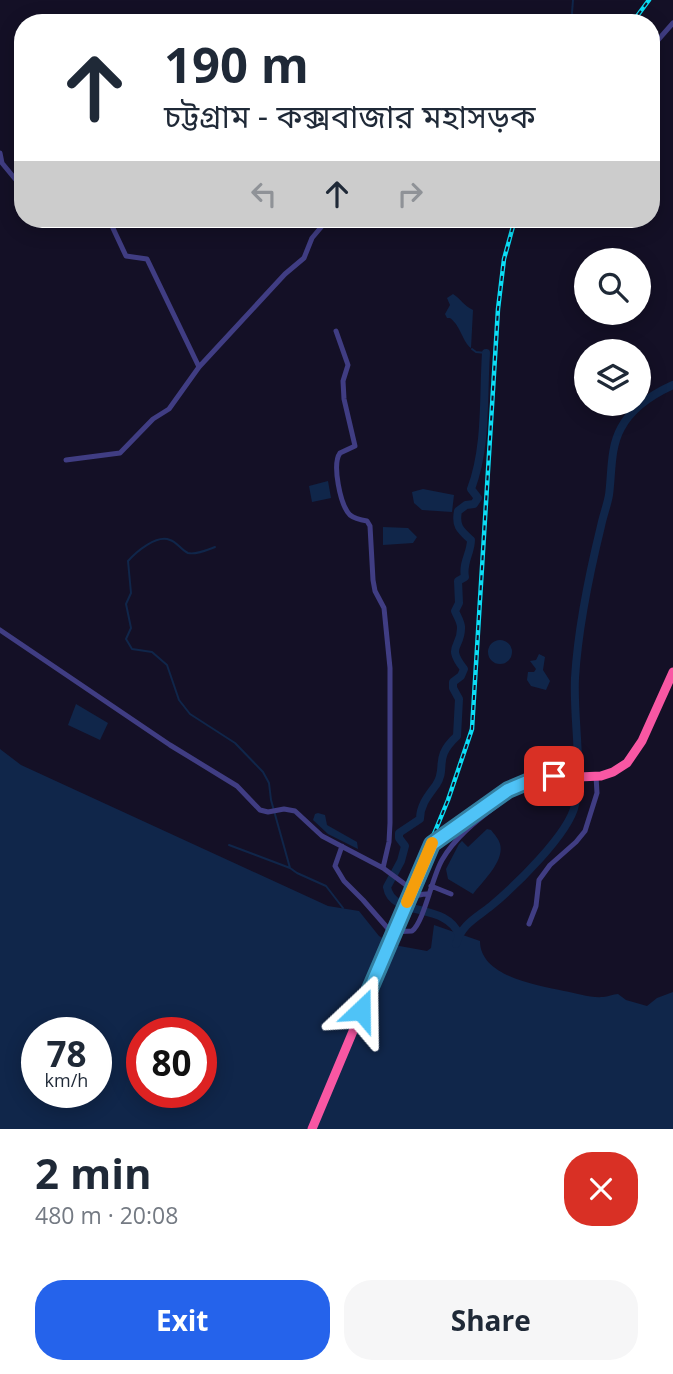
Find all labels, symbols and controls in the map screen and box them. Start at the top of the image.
text: 190 m [164,31,309,97]
icon: ahead [49,42,140,133]
text: চট্টগ্রাম - কক্সবাজার মহাসড়ক [164,94,536,137]
icon: left [245,175,283,213]
icon: ahead [318,175,356,213]
icon: right [391,175,429,213]
map controls [574,248,651,416]
button: search [574,248,651,325]
button: layers [574,339,651,416]
pin [524,746,584,806]
icon: arrive [535,757,573,795]
position arrow [324,973,398,1047]
speed limit sign: 80 [126,1017,217,1108]
text: 78 [46,1030,87,1077]
text: km/h [45,1068,88,1092]
text: 2 min [35,1144,152,1201]
button: close [564,1152,638,1226]
text: 480 m · 20:08 [35,1199,178,1231]
button: Exit [35,1280,330,1360]
button: Share [344,1280,638,1360]

